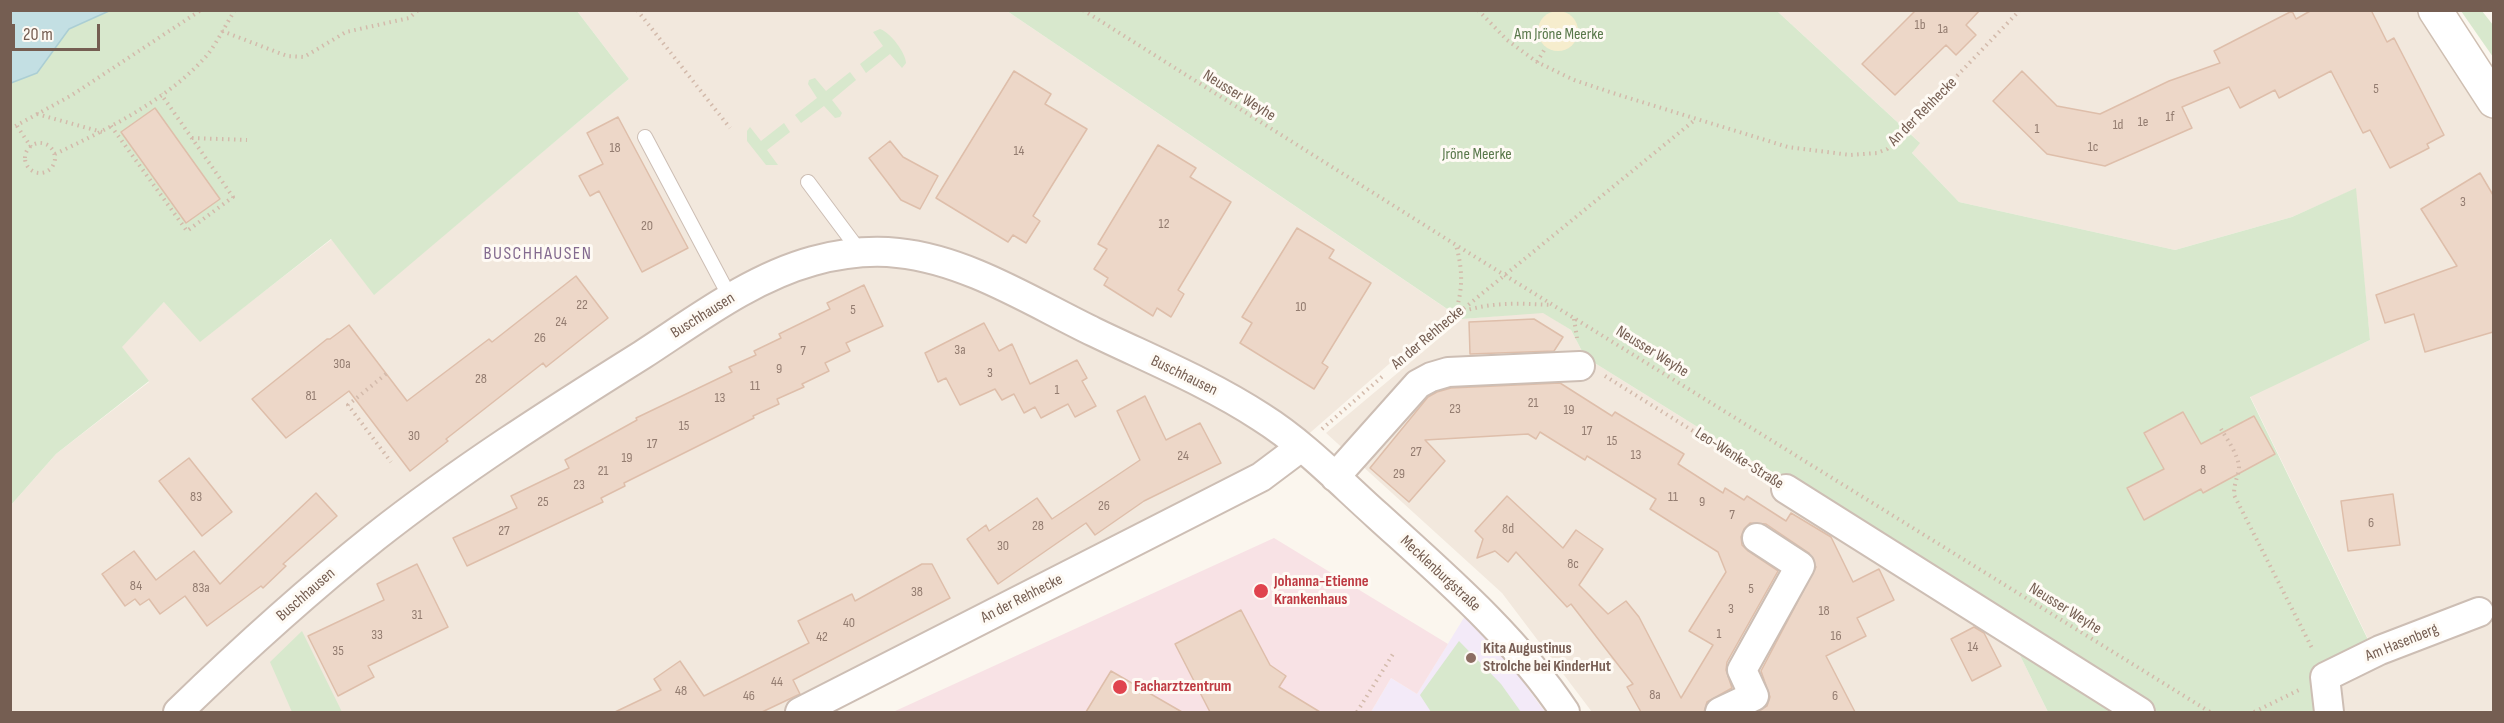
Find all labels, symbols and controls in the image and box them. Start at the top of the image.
scale bar [15,12,104,50]
house number: 1b [1915,17,1925,33]
house number: 1a [1938,21,1948,37]
text: 20 m [23,24,53,45]
park label: Am Jröne Meerke [1514,25,1604,45]
street label: Neusser Weyhe [1199,66,1279,126]
street label: An der Rehhecke [1885,74,1961,150]
house number: 5 [2373,81,2379,97]
house number: 1f [2166,109,2174,125]
house number: 1e [2138,114,2148,130]
house number: 1d [2113,117,2123,133]
house number: 1 [2035,121,2039,137]
house number: 1c [2088,139,2098,155]
house number: 18 [609,140,621,156]
house number: 14 [1014,143,1024,159]
park label: Jröne Meerke [1442,145,1512,165]
house number: 3 [2460,194,2466,210]
house number: 12 [1159,216,1169,232]
house number: 20 [641,218,653,234]
district label: BUSCHHAUSEN [484,243,592,265]
street label: Buschhausen [668,289,738,343]
house number: 22 [576,297,588,313]
house number: 10 [1295,299,1307,315]
house number: 5 [850,302,856,318]
street label: An der Rehhecke [1388,302,1468,374]
house number: 24 [555,314,567,330]
street label: Neusser Weyhe [1612,322,1692,382]
house number: 26 [534,330,546,346]
house number: 3a [954,342,966,358]
house number: 7 [800,343,806,359]
street label: Buschhausen [1148,352,1220,400]
house number: 30a [333,356,351,372]
house number: 9 [776,361,782,377]
house number: 3 [987,365,993,381]
house number: 28 [475,371,487,387]
house number: 11 [750,378,760,394]
house number: 1 [1055,382,1059,398]
house number: 81 [305,388,317,404]
house number: 13 [715,390,725,406]
house number: 21 [1528,395,1538,411]
house number: 23 [1449,401,1461,417]
house number: 19 [1563,402,1575,418]
house number: 15 [679,418,689,434]
house number: 17 [1582,423,1592,439]
street label: Leo-Wenke-Straße [1691,424,1787,494]
house number: 30 [408,428,420,444]
house number: 15 [1607,433,1617,449]
house number: 17 [647,436,657,452]
house number: 27 [1410,444,1422,460]
house number: 13 [1631,447,1641,463]
house number: 24 [1177,448,1189,464]
house number: 19 [621,450,633,466]
house number: 8 [2200,462,2206,478]
house number: 21 [598,463,608,479]
house number: 29 [1393,466,1405,482]
house number: 23 [573,477,585,493]
house number: 83 [190,489,202,505]
house number: 11 [1668,489,1678,505]
house number: 25 [537,494,549,510]
house number: 9 [1699,494,1705,510]
house number: 26 [1098,498,1110,514]
house number: 7 [1729,507,1735,523]
house number: 6 [2368,515,2374,531]
house number: 28 [1032,518,1044,534]
house number: 8d [1502,521,1514,537]
house number: 27 [498,523,510,539]
street label: Mecklenburgstraße [1396,532,1484,616]
house number: 30 [997,538,1009,554]
house number: 8c [1567,556,1579,572]
street label: Buschhausen [273,564,339,626]
street label: An der Rehhecke [978,570,1066,628]
place label: Johanna-Etienne Krankenhaus [1274,572,1369,610]
house number: 84 [130,578,142,594]
street label: Neusser Weyhe [2025,579,2105,639]
house number: 83a [192,580,210,596]
house number: 5 [1748,581,1754,597]
marker: Johanna-Etienne Krankenhaus [1252,582,1270,600]
house number: 38 [911,584,923,600]
house number: 3 [1728,601,1734,617]
house number: 18 [1818,603,1830,619]
house number: 31 [412,607,422,623]
house number: 40 [843,615,855,631]
street label: Am Hasenberg [2363,620,2441,666]
house number: 1 [1717,626,1721,642]
house number: 33 [371,627,383,643]
house number: 16 [1830,628,1842,644]
house number: 42 [816,629,828,645]
place label: Kita Augustinus Strolche bei KinderHut [1483,639,1611,677]
house number: 14 [1968,639,1978,655]
house number: 35 [332,643,344,659]
marker: Kita Augustinus Strolche bei KinderHut [1464,651,1478,665]
house number: 44 [771,674,783,690]
place label: Facharztzentrum [1134,677,1231,697]
marker: Facharztzentrum [1111,678,1129,696]
house number: 48 [675,683,687,699]
house number: 8a [1649,687,1661,703]
house number: 46 [743,688,755,704]
house number: 6 [1832,688,1838,704]

